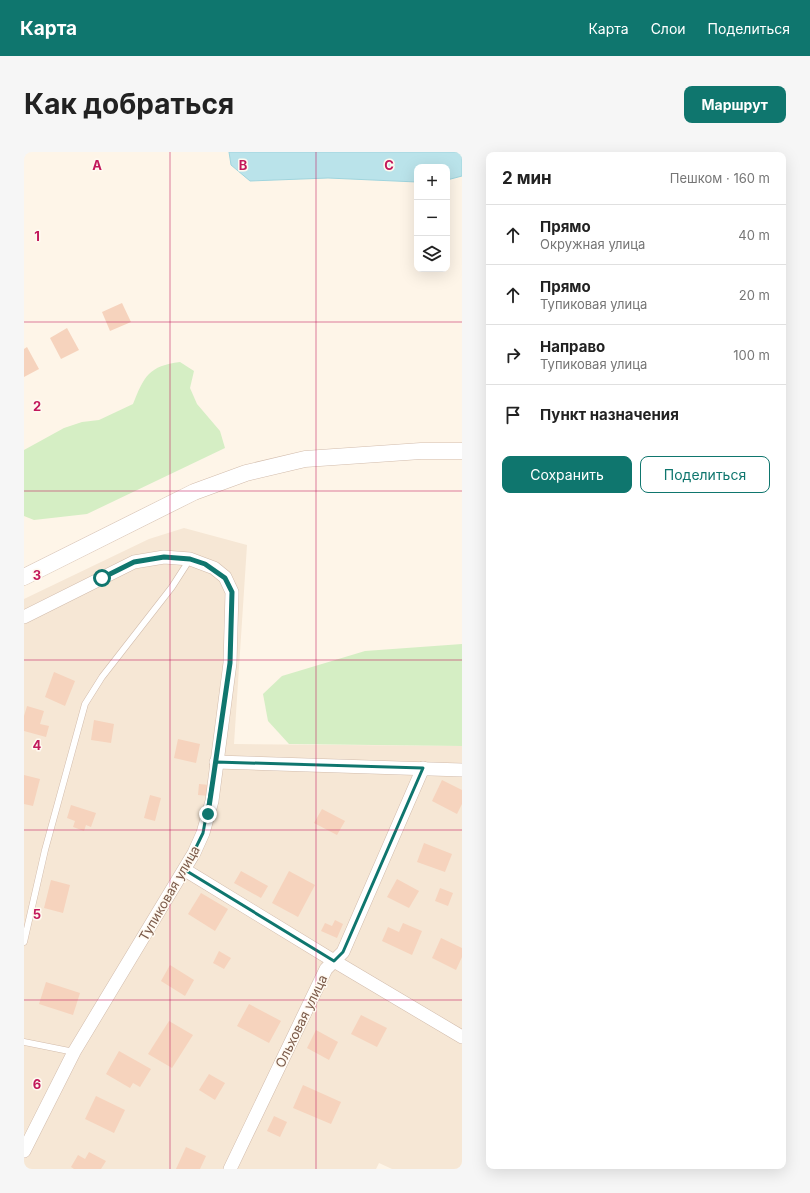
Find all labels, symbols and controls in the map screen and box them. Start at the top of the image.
text: Карта [20,17,77,40]
text: Карта [588,20,629,37]
text: Слои [651,20,686,37]
text: Поделиться [708,20,790,37]
button: Маршрут [684,86,786,123]
text: Как добраться [24,87,234,121]
text: A [92,157,102,173]
text: B [239,157,248,173]
text: C [384,157,394,173]
map controls [414,164,450,272]
button: + [414,164,450,200]
text: 2 мин [502,168,552,188]
text: Пешком · 160 m [670,170,770,186]
button: − [414,200,450,236]
text: Прямо [540,217,591,236]
icon: ahead [502,224,524,246]
text: 40 m [738,227,770,243]
text: 1 [34,228,40,244]
button: layers [414,236,450,272]
text: Окружная улица [540,236,645,252]
text: Прямо [540,277,591,296]
icon: ahead [502,284,524,306]
text: 20 m [739,287,770,303]
text: Тупиковая улица [540,296,647,312]
text: Направо [540,337,605,356]
icon: right [502,344,524,366]
text: 100 m [733,347,770,363]
text: Тупиковая улица [540,356,647,372]
text: 2 [33,398,41,414]
icon: arrive [502,404,524,426]
text: Пункт назначения [540,405,679,424]
button: Сохранить [502,456,632,493]
button: Поделиться [640,456,770,493]
text: 3 [33,567,41,583]
route start [93,569,111,587]
text: 4 [33,737,42,753]
route end [199,805,217,823]
street label: Тупиковая улица [135,843,203,943]
text: 5 [33,906,41,922]
street label: Ольховая улица [272,972,330,1070]
text: 6 [33,1076,41,1092]

